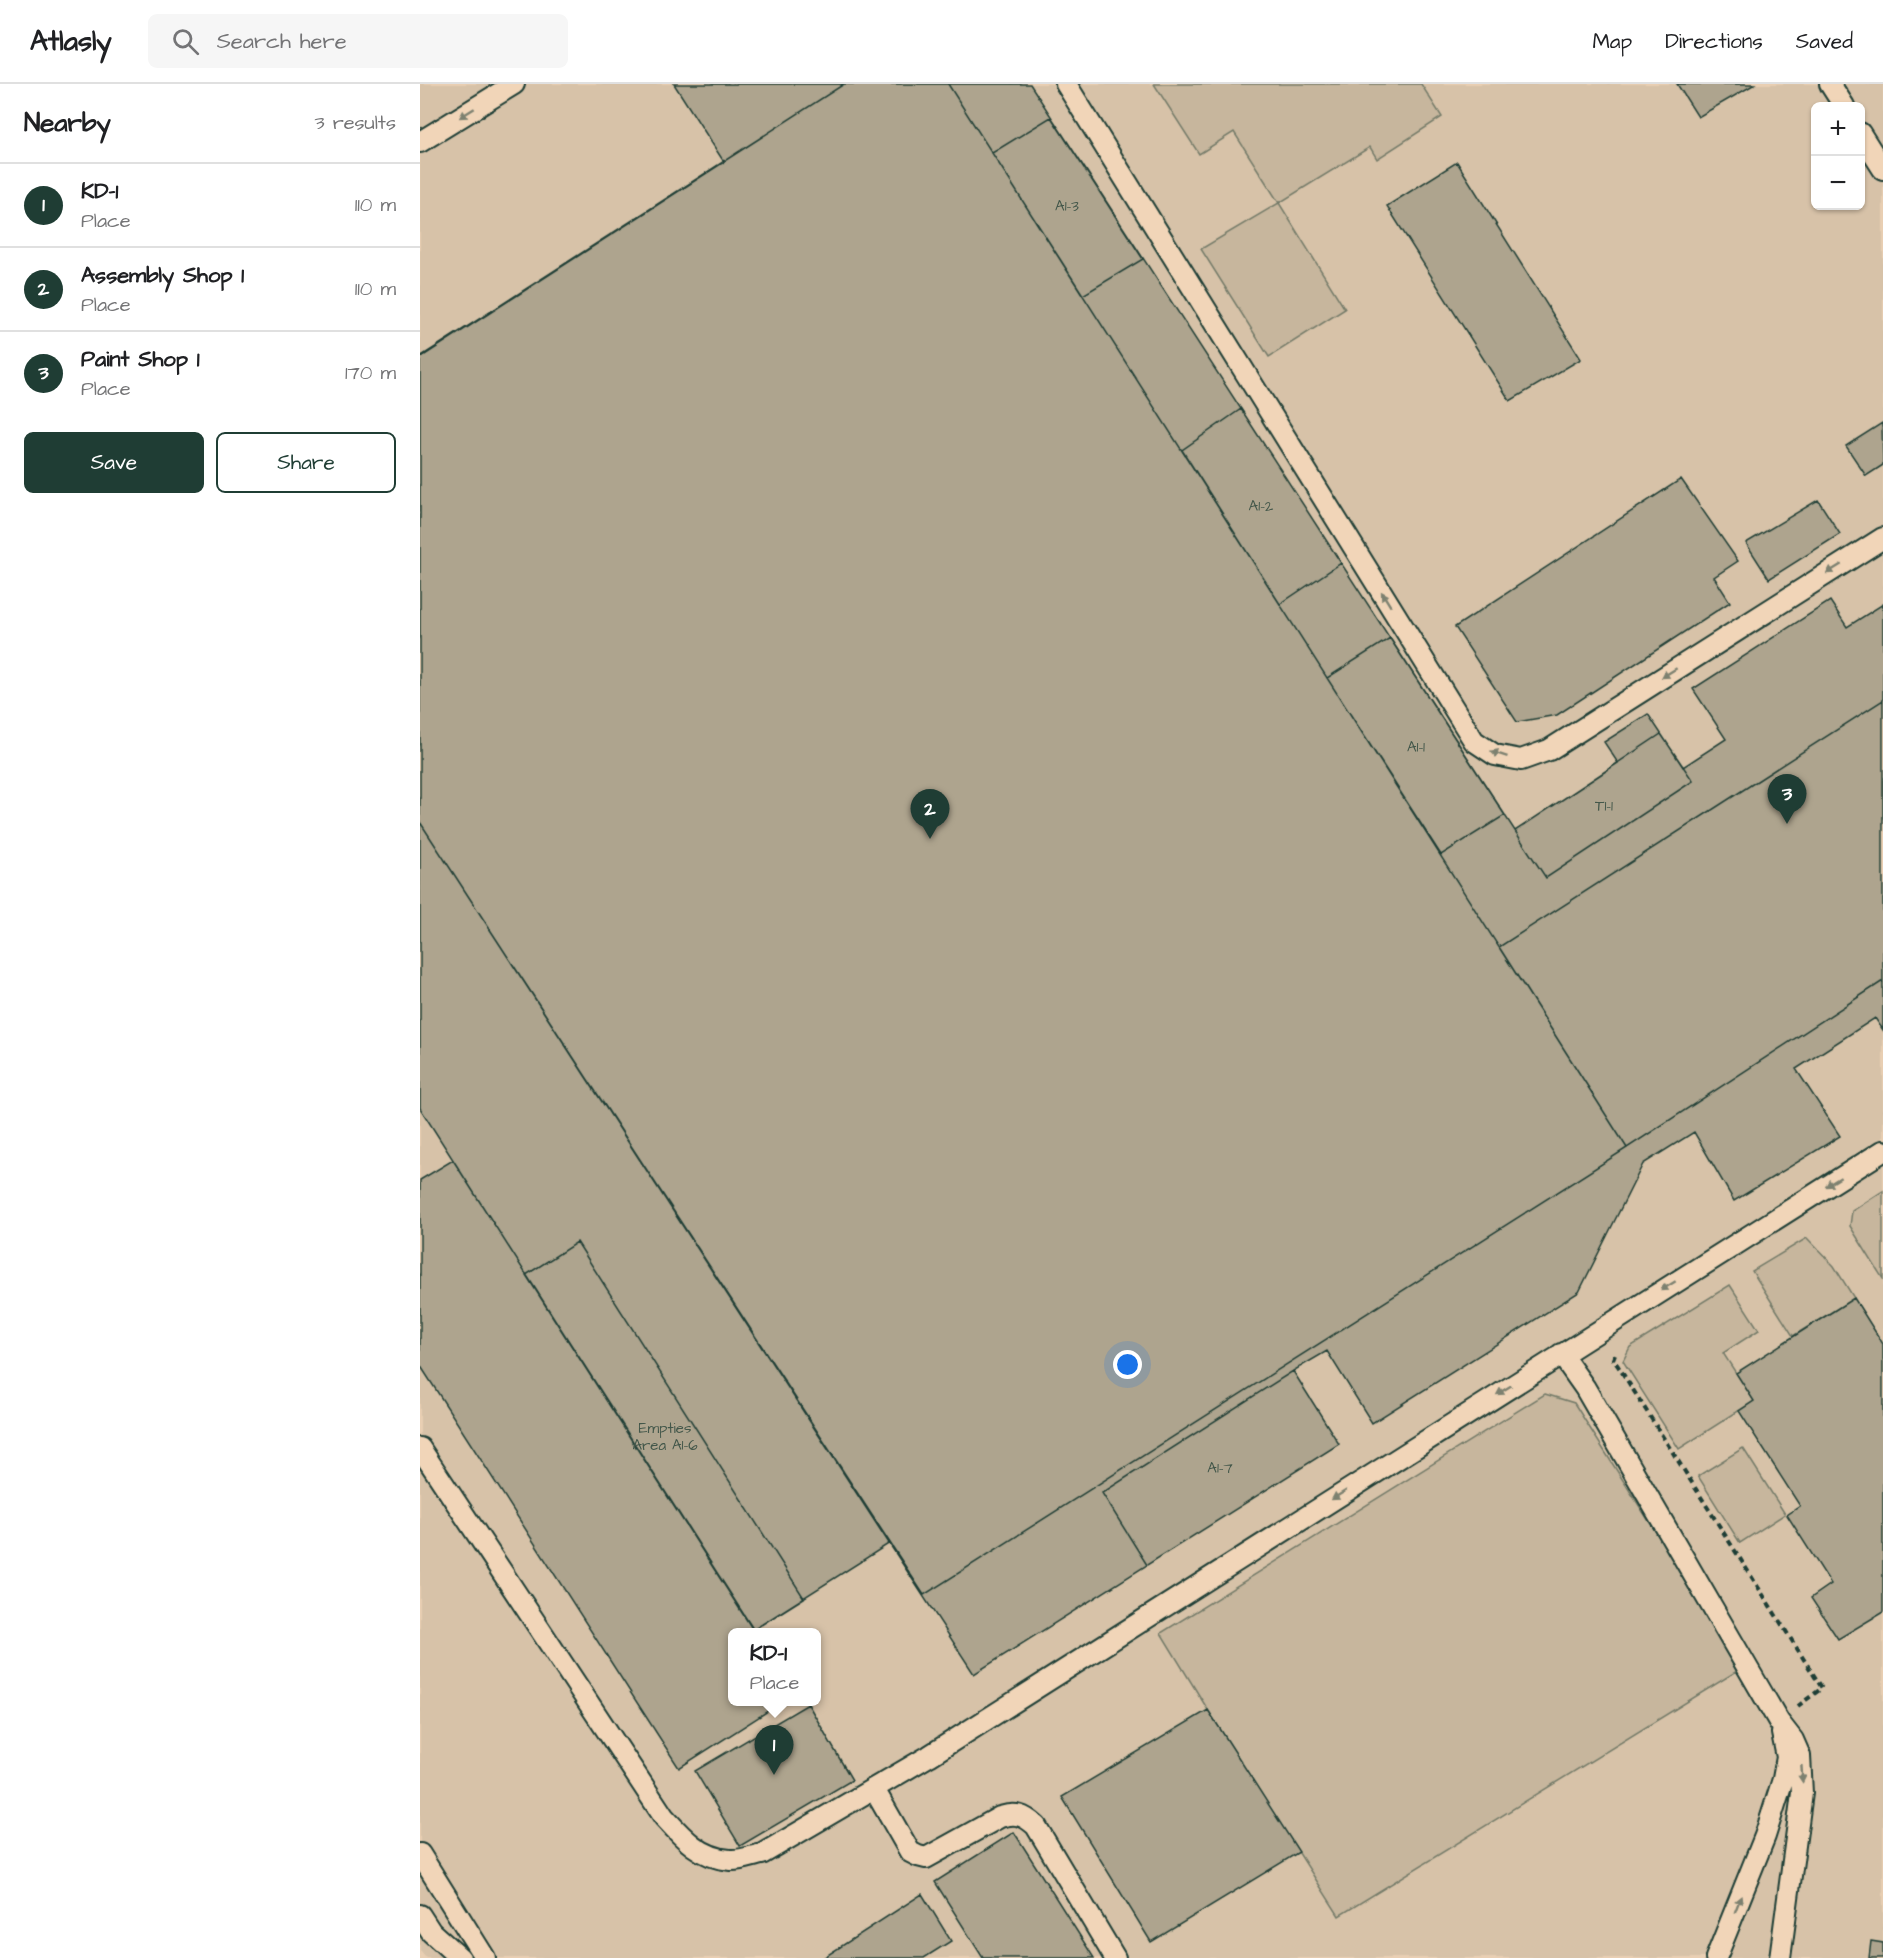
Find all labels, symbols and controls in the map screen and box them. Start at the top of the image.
search box [148,14,568,68]
text: Atlasly [30,22,112,61]
icon: search [169,25,202,58]
text: Search here [217,26,347,57]
text: Map [1592,27,1632,56]
text: Directions [1665,27,1763,56]
text: Saved [1796,27,1853,56]
map controls [1811,102,1865,210]
button: + [1811,102,1865,156]
text: Nearby [24,105,111,141]
one-way arrow [459,108,475,119]
text: 3 results [314,109,396,137]
button: − [1811,156,1865,210]
text: KD-1 [81,176,118,207]
text: 1 [42,191,45,219]
text: 110 m [355,191,396,219]
house number: A1-3 [1055,196,1079,217]
text: Place [81,207,131,235]
text: Assembly Shop 1 [81,260,244,291]
text: 2 [38,275,49,303]
text: 110 m [355,275,396,303]
text: Place [81,291,131,319]
text: Paint Shop 1 [81,344,200,375]
text: 3 [38,359,49,387]
text: 170 m [345,359,396,387]
text: Place [81,375,131,403]
button: Save [24,432,204,493]
button: Share [216,432,396,493]
house number: A1-2 [1249,496,1274,517]
one-way arrow [1826,563,1842,575]
one-way arrow [1381,591,1392,608]
one-way arrow [1661,668,1677,679]
house number: A1-1 [1407,737,1425,758]
one-way arrow [1490,749,1508,758]
pin: 3 [1768,774,1806,824]
pin: 2 [910,790,950,839]
house number: T1-1 [1595,796,1613,817]
one-way arrow [1826,1176,1842,1188]
one-way arrow [1661,1280,1677,1292]
your location [1113,1350,1142,1379]
one-way arrow [1496,1385,1512,1396]
house number: Empties Area A1-6 [632,1418,698,1456]
house number: A1-7 [1207,1458,1233,1479]
one-way arrow [1331,1489,1347,1500]
popup [728,1628,821,1706]
text: KD-1 [750,1638,787,1669]
text: Place [750,1669,799,1697]
pin: 1 [754,1726,794,1775]
one-way arrow [1797,1764,1806,1783]
one-way arrow [1734,1895,1744,1913]

